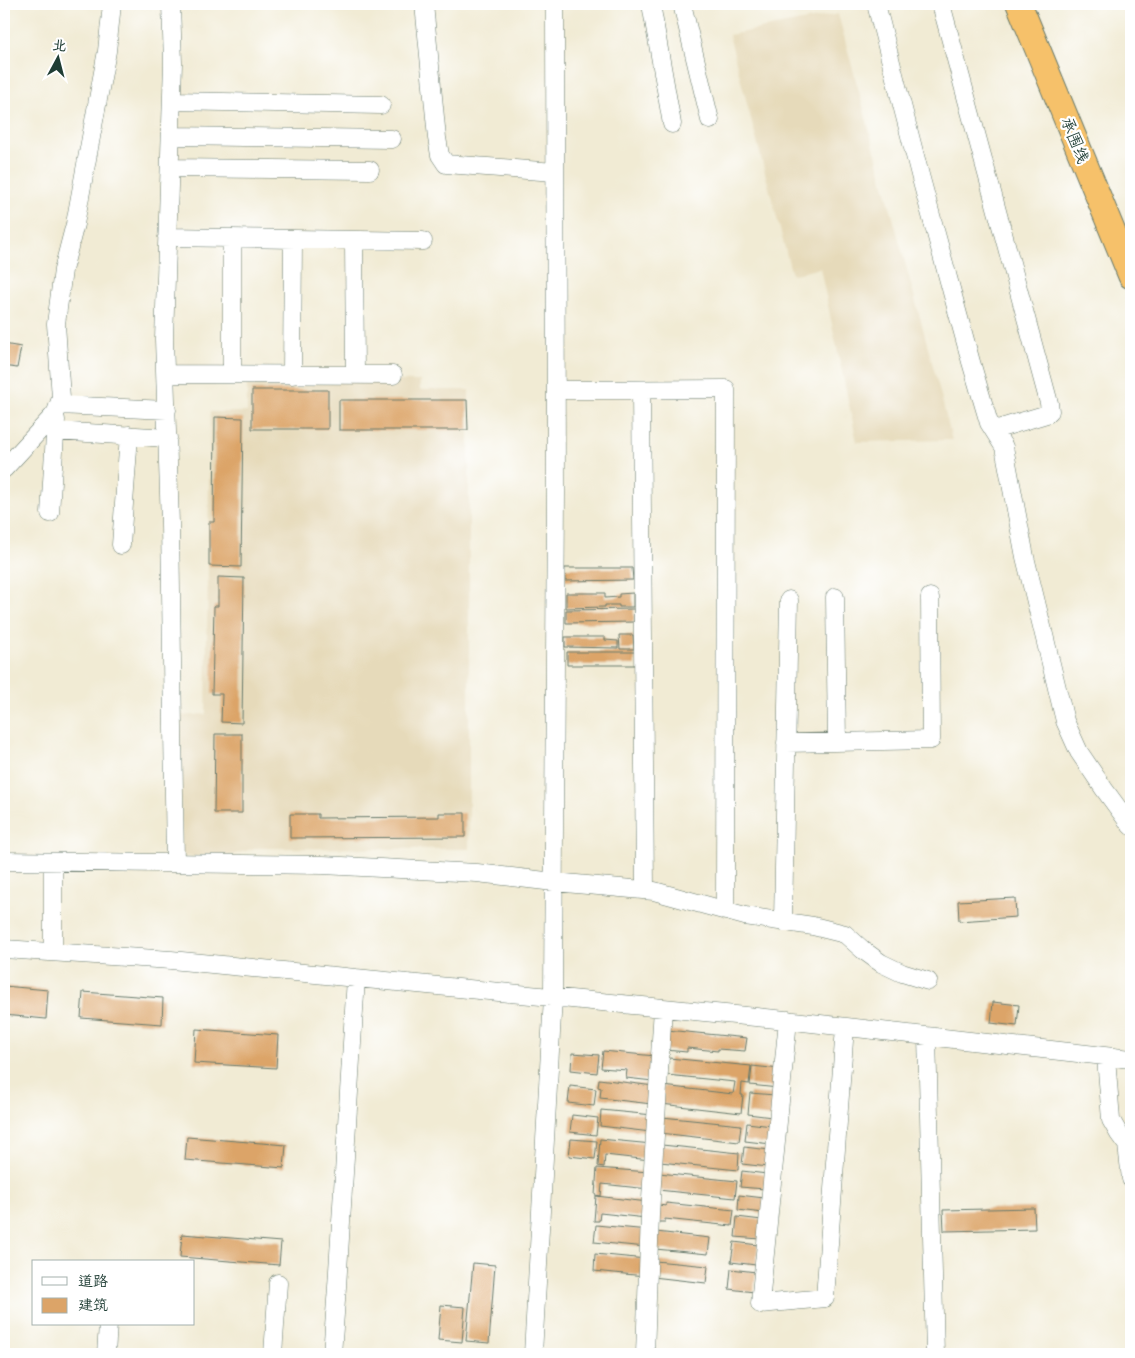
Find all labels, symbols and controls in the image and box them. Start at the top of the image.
north arrow [32,32,82,82]
text: 北 [51,32,68,59]
street label: 承围线 [1053,112,1097,168]
legend [32,1260,195,1326]
text: 道路 [78,1268,108,1294]
text: 建筑 [78,1292,108,1318]

